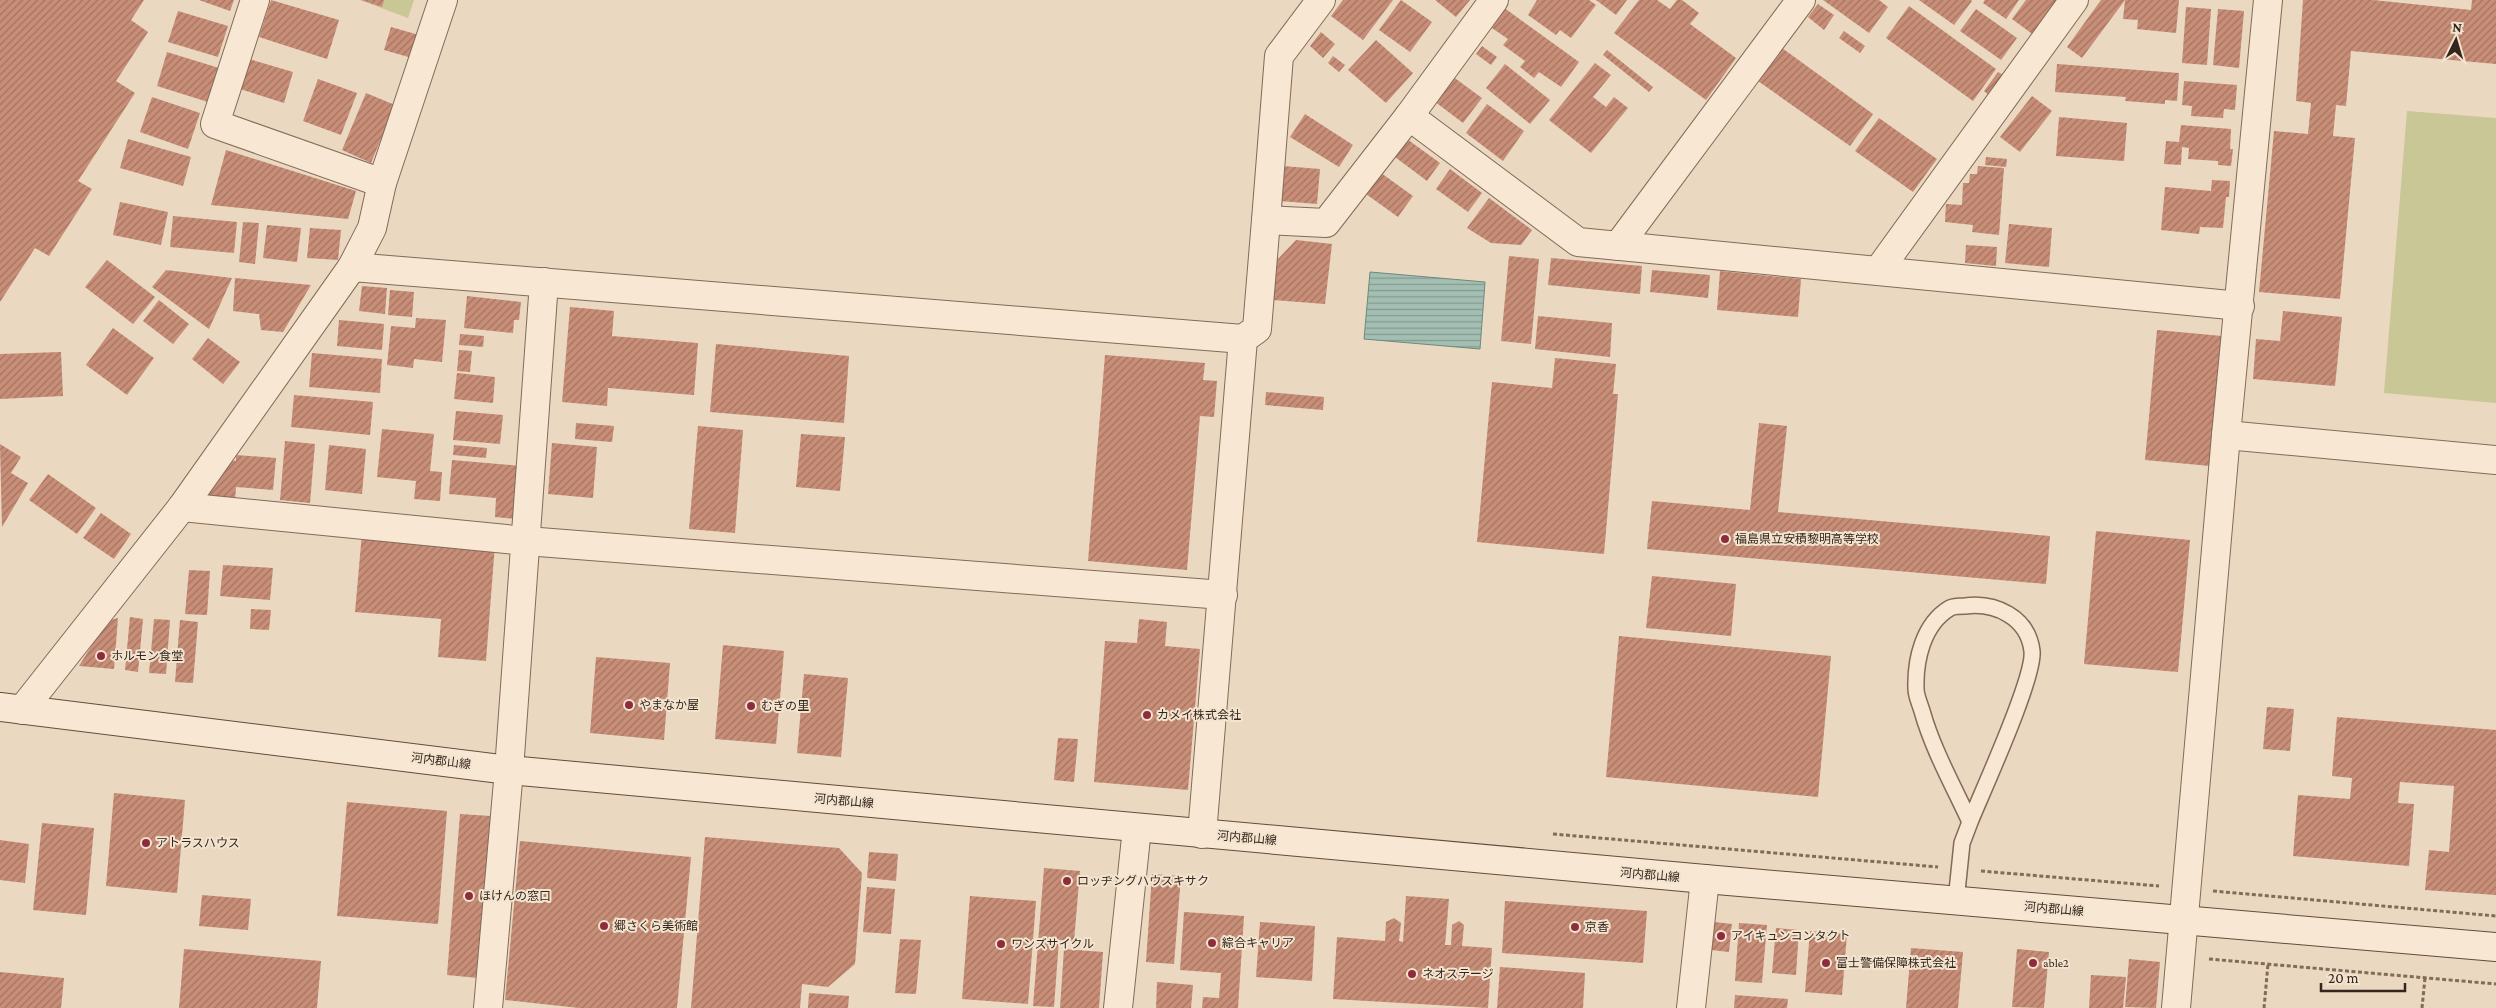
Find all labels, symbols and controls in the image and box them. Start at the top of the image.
north arrow [2431,15,2481,65]
text: N [2452,19,2463,35]
place label: 福島県立安積黎明高等学校 [1735,532,1879,546]
marker: 福島県立安積黎明高等学校 [1719,533,1731,545]
place label: ホルモン食堂 [111,649,183,663]
marker: ホルモン食堂 [95,650,107,662]
place label: やまなか屋 [639,698,699,712]
marker: やまなか屋 [623,699,635,711]
place label: むぎの里 [761,699,809,713]
marker: むぎの里 [745,700,757,712]
place label: カメイ株式会社 [1157,708,1241,722]
marker: カメイ株式会社 [1141,709,1153,721]
street label: 河内郡山線 [410,750,472,772]
street label: 河内郡山線 [813,791,875,811]
street label: 河内郡山線 [1216,828,1278,848]
place label: アトラスハウス [156,836,240,850]
marker: アトラスハウス [140,837,152,849]
street label: 河内郡山線 [1619,865,1681,885]
place label: ロッヂングハウスキサク [1077,874,1209,888]
marker: ロッヂングハウスキサク [1061,875,1073,887]
place label: ほけんの窓口 [479,889,551,903]
marker: ほけんの窓口 [463,890,475,902]
street label: 河内郡山線 [2023,899,2085,919]
place label: 郷さくら美術館 [614,919,698,933]
marker: 郷さくら美術館 [598,920,610,932]
place label: 京香 [1585,920,1609,934]
marker: 京香 [1569,921,1581,933]
place label: アイキュンコンタクト [1731,929,1850,943]
marker: アイキュンコンタクト [1715,930,1727,942]
place label: 綜合キャリア [1222,936,1294,950]
place label: ワンズサイクル [1011,937,1094,951]
marker: 綜合キャリア [1206,937,1218,949]
marker: ワンズサイクル [995,938,1007,950]
place label: 富士警備保障株式会社 [1836,956,1956,970]
place label: able2 [2043,956,2069,970]
marker: 富士警備保障株式会社 [1820,957,1832,969]
marker: able2 [2027,957,2039,969]
scale bar [2321,960,2405,992]
place label: ネオステージ [1422,967,1494,981]
marker: ネオステージ [1406,968,1418,980]
text: 20 m [2328,970,2359,986]

